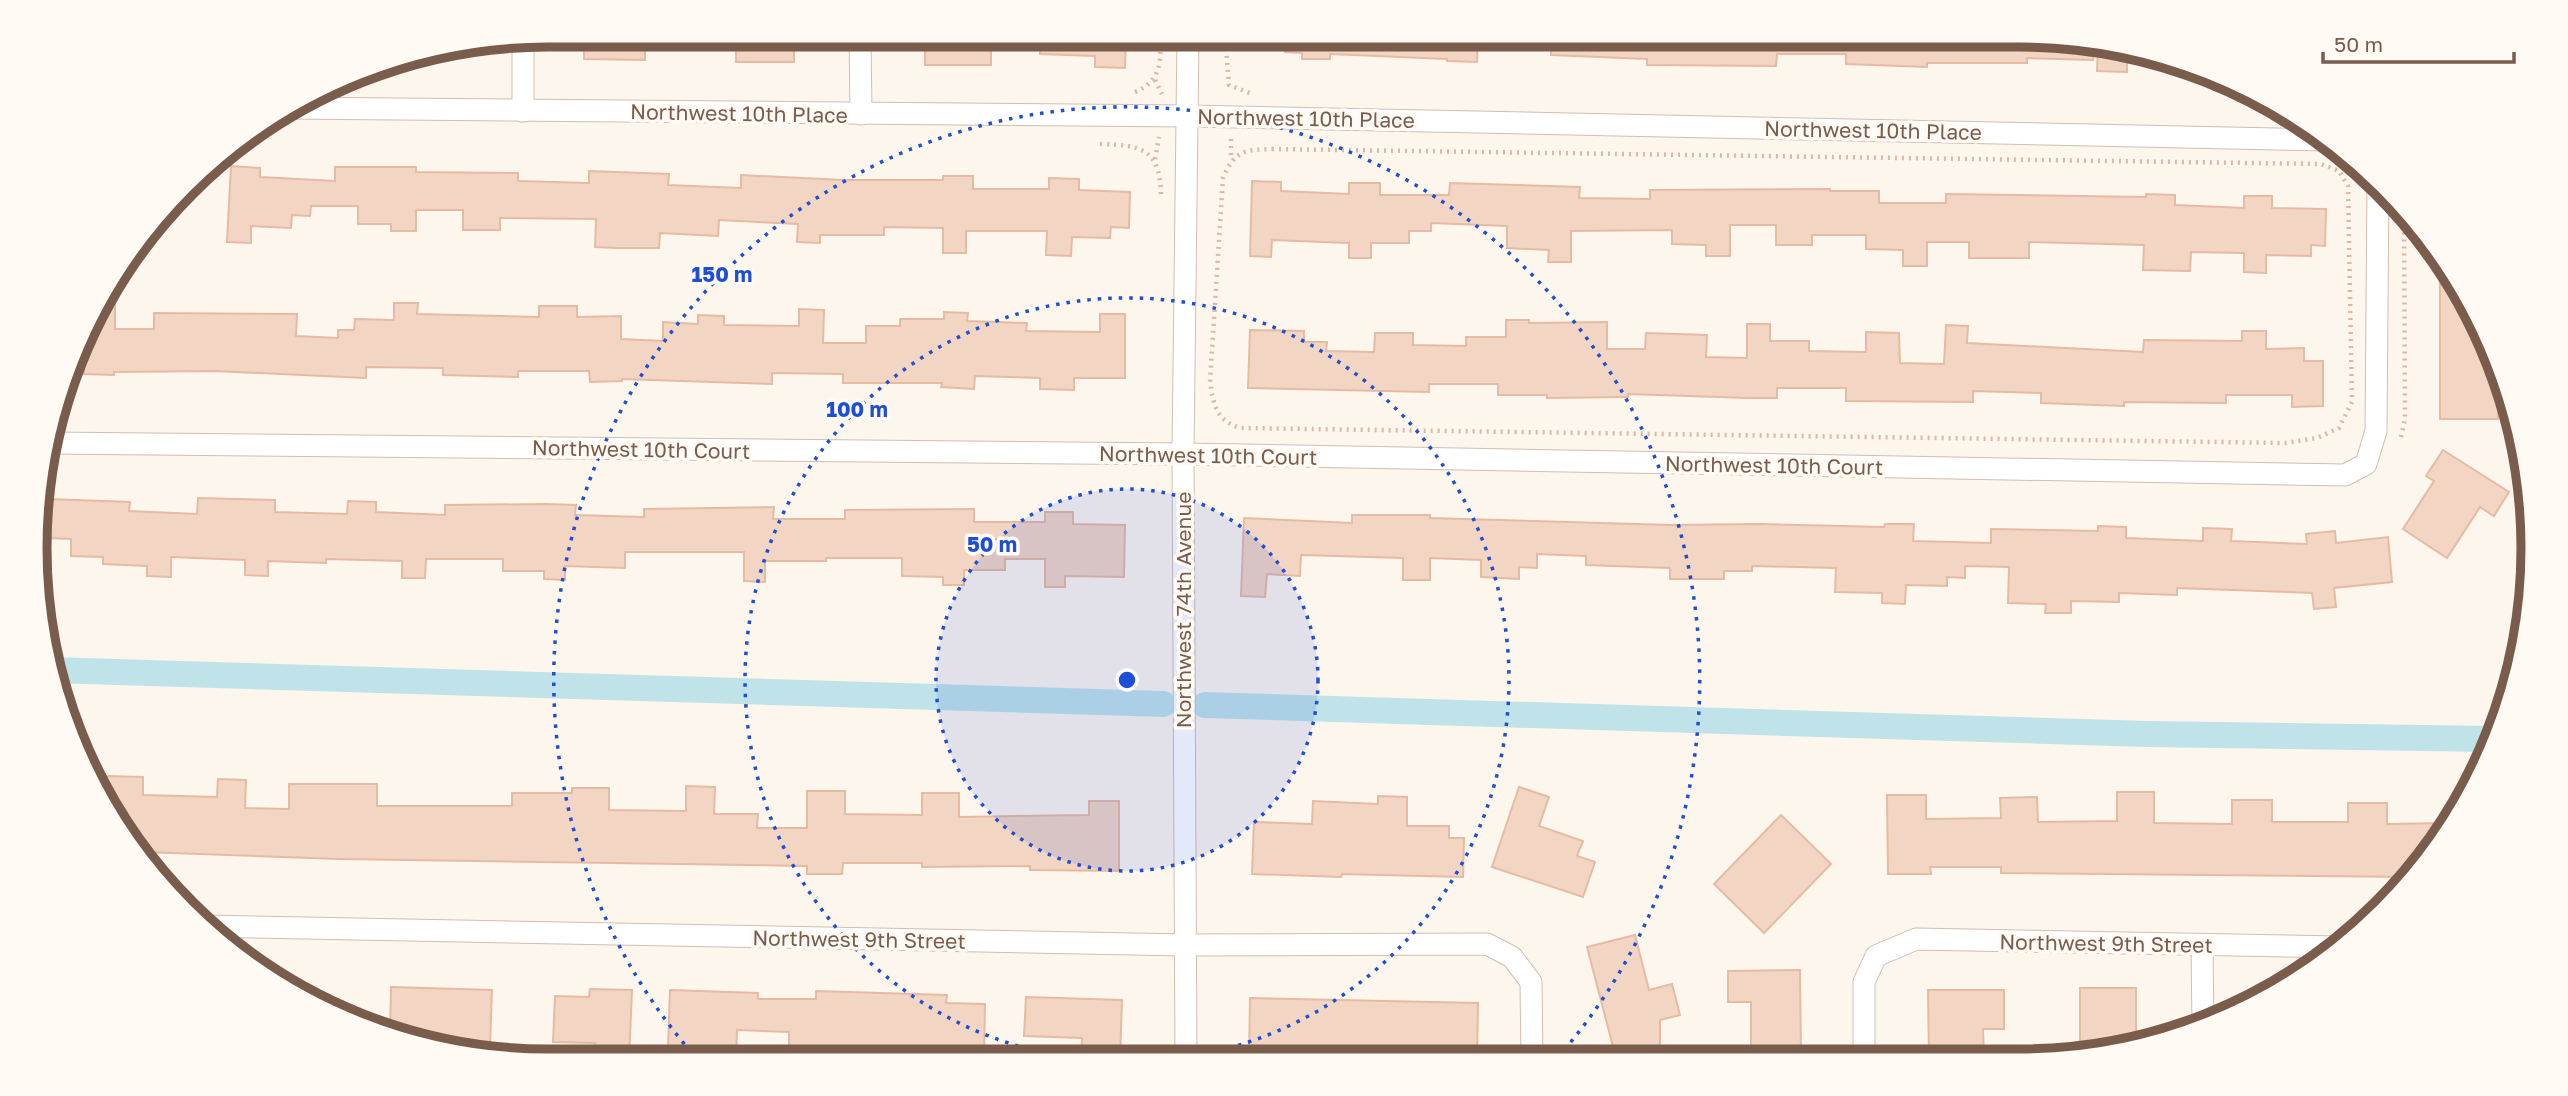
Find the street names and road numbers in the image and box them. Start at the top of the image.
street label: Northwest 10th Place [630,98,848,128]
street label: Northwest 10th Place [1197,103,1415,133]
street label: Northwest 10th Place [1764,115,1982,145]
street label: Northwest 10th Court [532,434,750,464]
street label: Northwest 10th Court [1099,440,1317,470]
street label: Northwest 10th Court [1665,450,1883,480]
street label: Northwest 74th Avenue [1170,492,1196,728]
street label: Northwest 9th Street [752,924,966,954]
street label: Northwest 9th Street [1999,928,2213,958]

